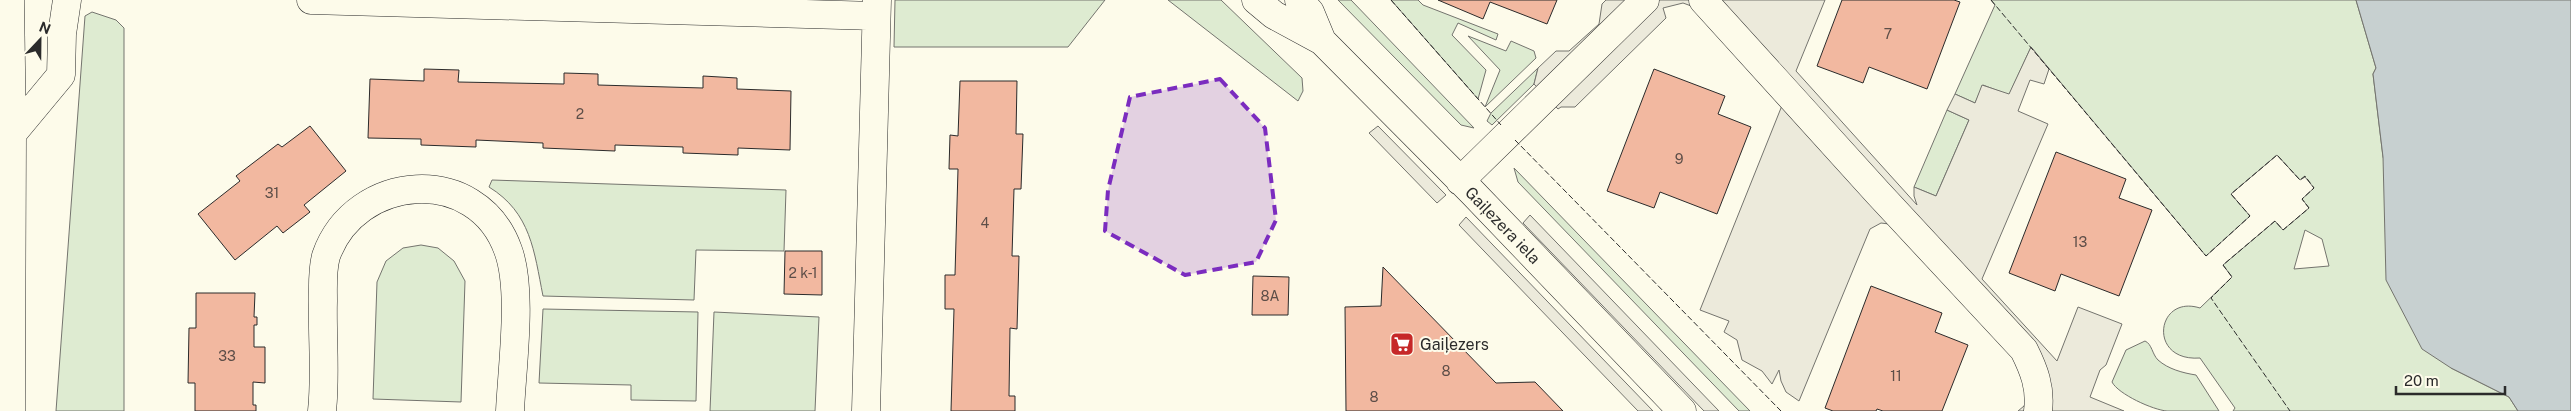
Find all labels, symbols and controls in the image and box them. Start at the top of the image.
north arrow [15,15,65,65]
text: N [37,18,53,37]
house number: 7 [1884,26,1892,42]
house number: 2 [576,106,584,122]
house number: 9 [1675,151,1684,167]
street label: Gaiļezera iela [1461,183,1544,268]
house number: 31 [265,185,279,201]
house number: 4 [981,215,990,231]
house number: 13 [2073,234,2087,250]
house number: 2 k-1 [788,265,818,281]
house number: 8A [1260,288,1280,304]
supermarket icon: Gaiļezers [1389,331,1415,357]
place label: Gaiļezers [1420,335,1489,354]
house number: 33 [218,348,236,364]
house number: 8 [1441,363,1451,379]
scale bar [2396,364,2505,396]
house number: 11 [1890,368,1902,384]
text: 20 m [2404,372,2439,389]
house number: 8 [1369,389,1379,405]

